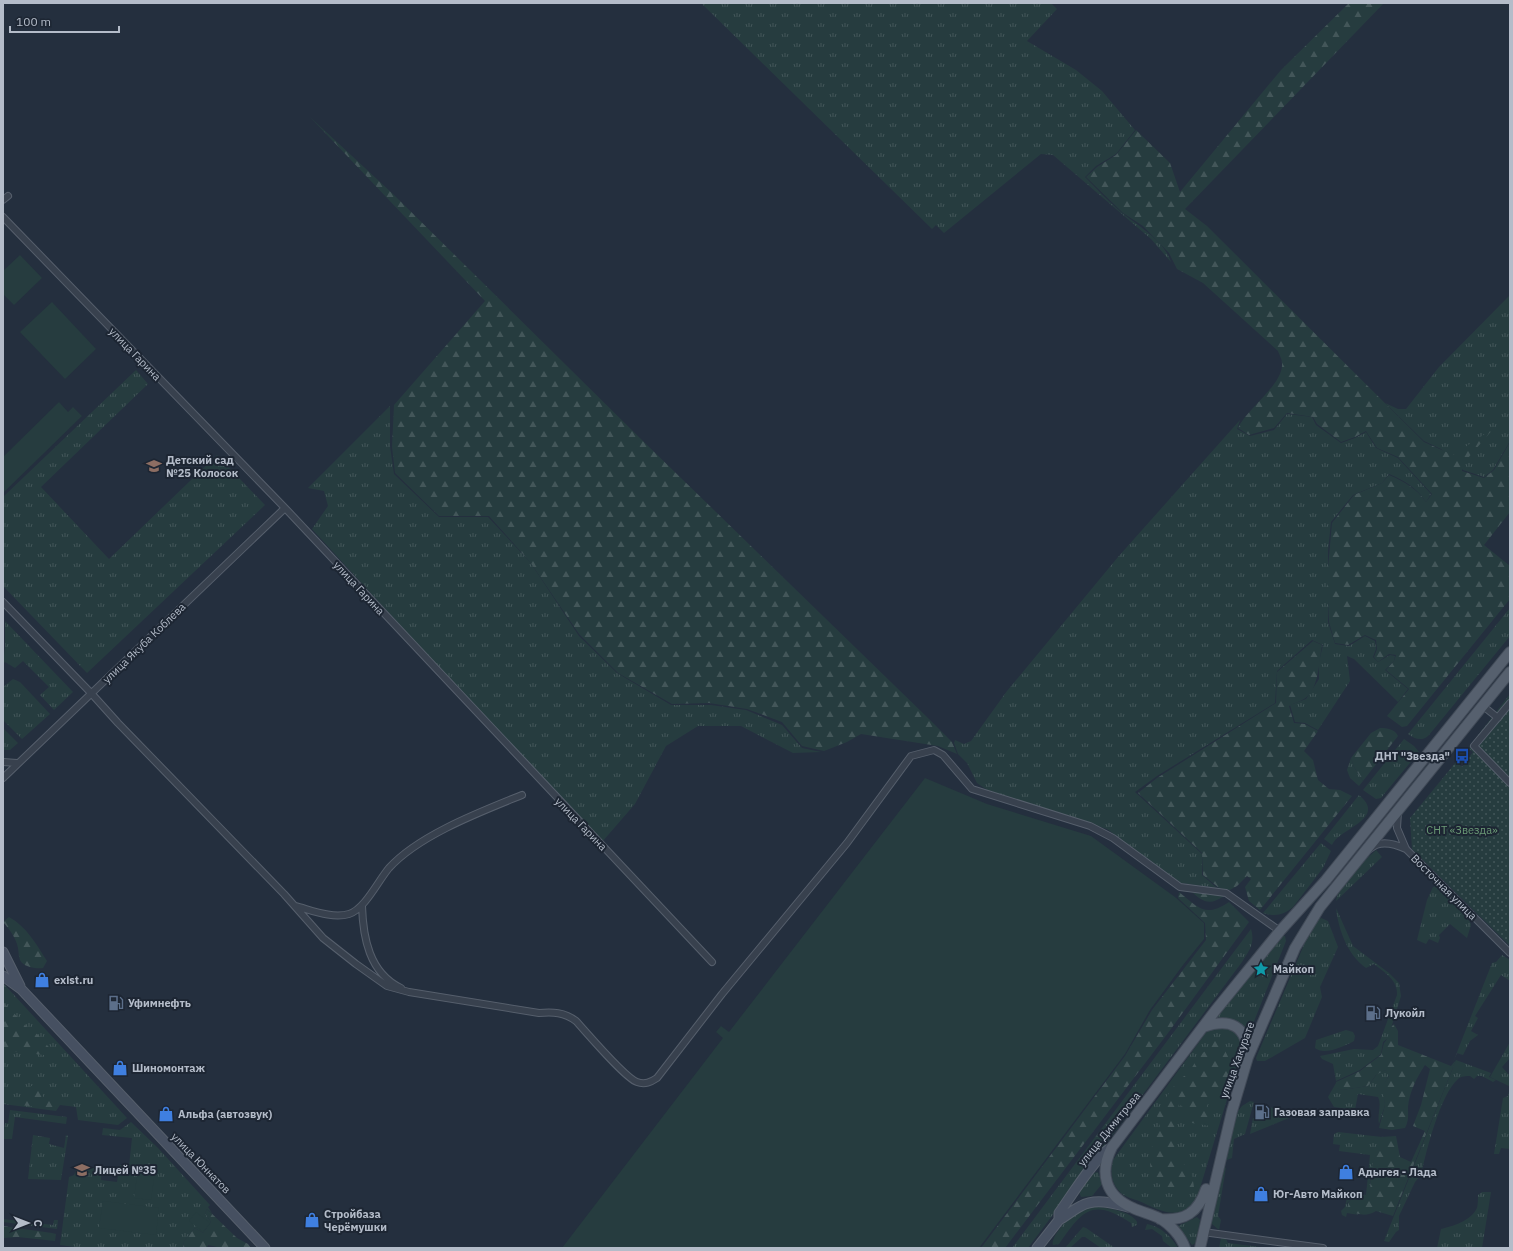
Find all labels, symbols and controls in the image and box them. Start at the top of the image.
scale bar [10,8,119,34]
text: 100 m [16,14,51,29]
street label: улица Гарина [106,324,164,384]
place label: Детский сад №25 Колосок [166,453,239,480]
school or university icon: Детский сад №25 Колосок [145,457,163,475]
street label: улица Гарина [330,558,388,618]
street label: улица Якуба Коблева [100,600,188,686]
bus stop icon: ДНТ "Звезда" [1453,747,1471,765]
place label: ДНТ "Звезда" [1375,749,1450,763]
street label: улица Гарина [552,794,610,854]
park label: СНТ «Звезда» [1426,823,1498,837]
street label: Восточная улица [1408,851,1480,923]
place icon: Майкоп [1252,960,1270,978]
place label: Майкоп [1273,962,1314,976]
shop icon: exist.ru [33,971,51,989]
place label: exist.ru [54,973,93,987]
fuel station icon: Уфимнефть [107,994,125,1012]
place label: Уфимнефть [128,996,191,1010]
fuel station icon: Лукойл [1364,1004,1382,1022]
place label: Лукойл [1385,1006,1425,1020]
street label: улица Хакурате [1217,1020,1257,1100]
shop icon: Шиномонтаж [111,1059,129,1077]
place label: Шиномонтаж [132,1061,206,1075]
street label: улица Димитрова [1075,1089,1143,1169]
fuel station icon: Газовая заправка [1253,1103,1271,1121]
shop icon: Альфа (автозвук) [157,1105,175,1123]
place label: Газовая заправка [1274,1105,1369,1119]
place label: Альфа (автозвук) [178,1107,273,1121]
street label: улица Юннатов [168,1130,234,1196]
school or university icon: Лицей №35 [73,1161,91,1179]
place label: Лицей №35 [94,1163,157,1177]
shop icon: Адыгея - Лада [1337,1163,1355,1181]
place label: Адыгея - Лада [1358,1165,1437,1179]
shop icon: Юг-Авто Майкоп [1252,1185,1270,1203]
place label: Юг-Авто Майкоп [1273,1187,1362,1201]
north arrow [8,1203,48,1243]
place label: Стройбаза Черёмушки [324,1207,387,1234]
shop icon: Стройбаза Черёмушки [303,1211,321,1229]
text: С [31,1219,45,1227]

